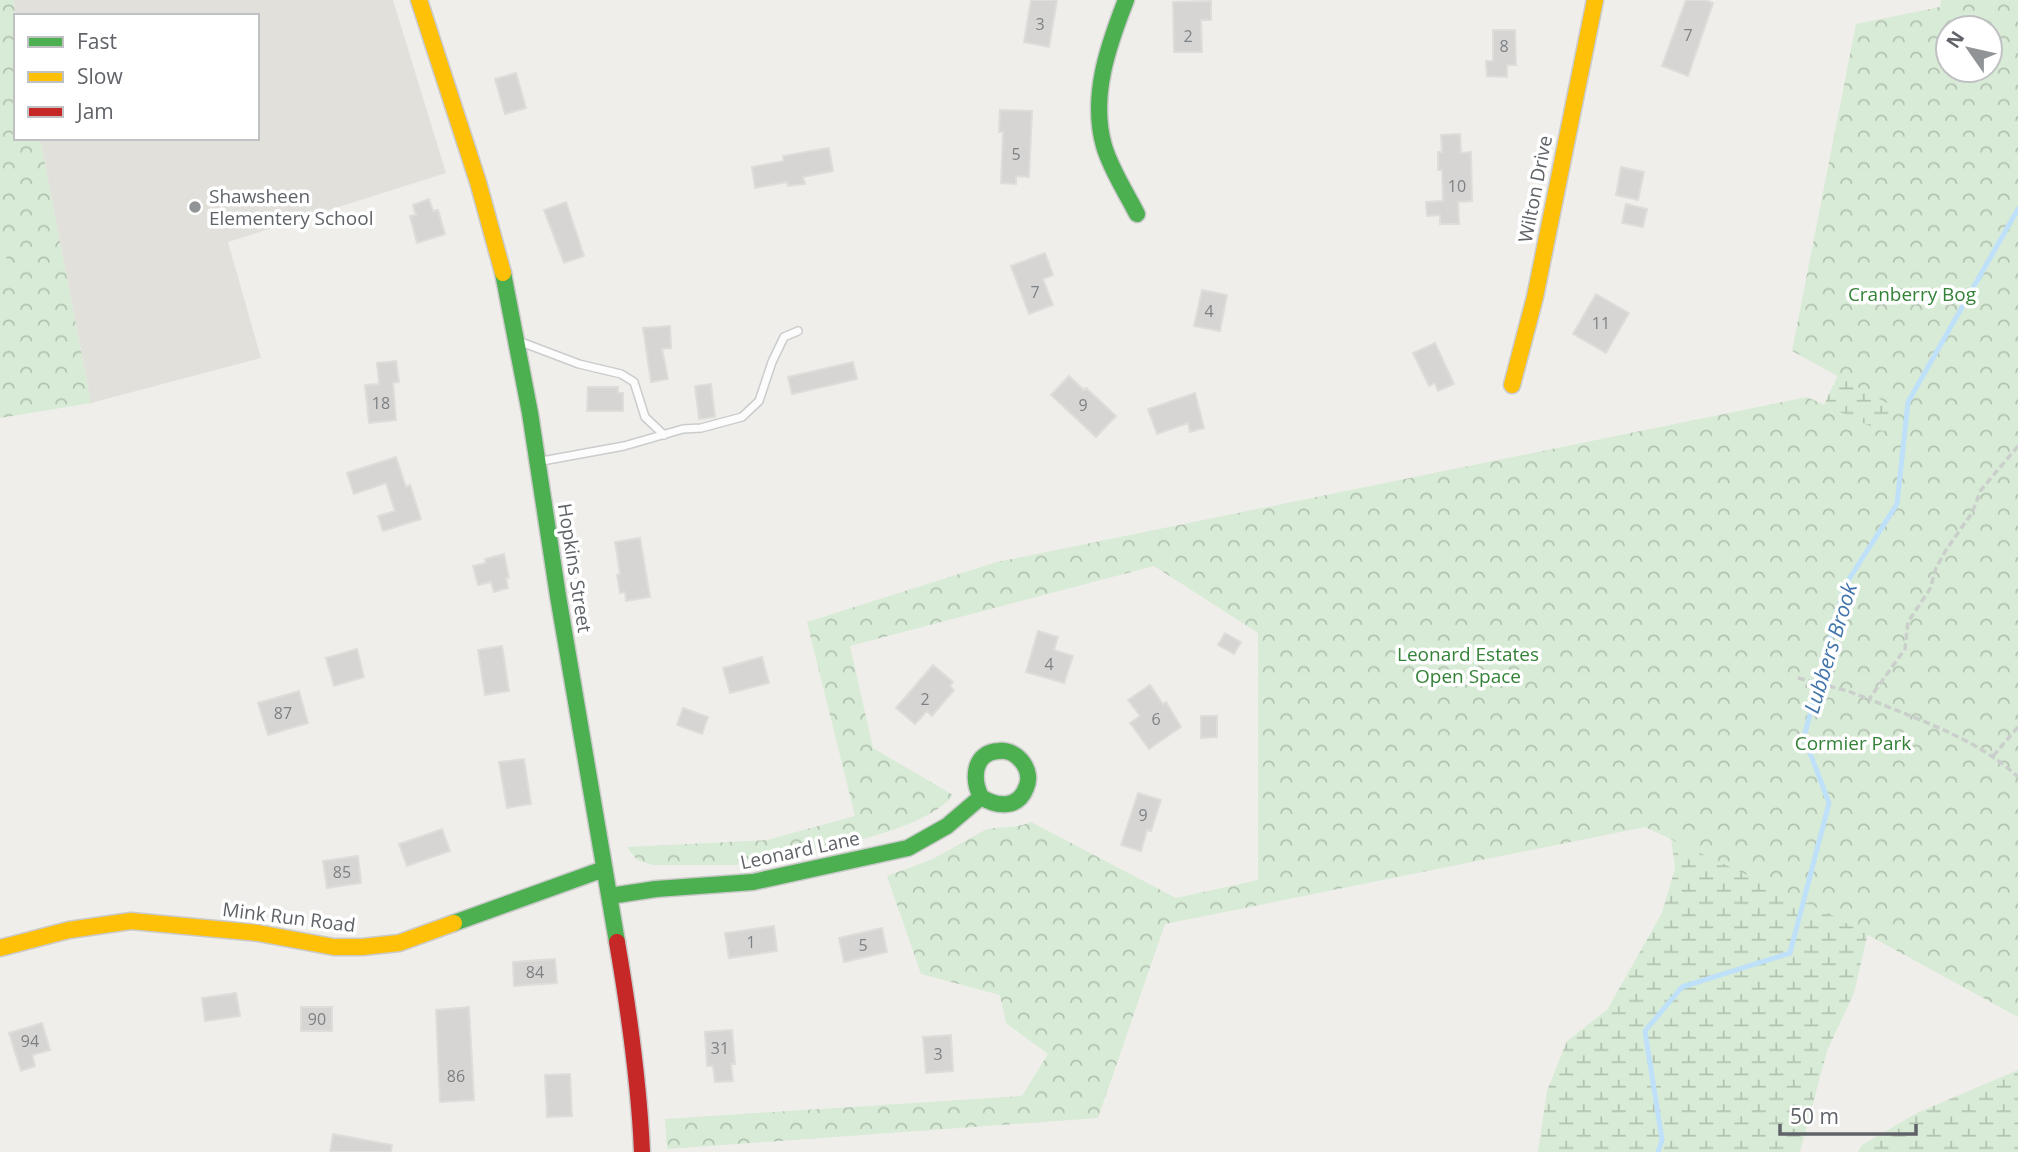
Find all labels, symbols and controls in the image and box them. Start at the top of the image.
house number: 3 [1035,13,1045,35]
legend [14,14,259,140]
north arrow [1934,14,2004,84]
house number: 7 [1683,24,1693,46]
house number: 2 [1183,25,1193,47]
text: N [1940,26,1970,53]
text: Fast [77,27,117,55]
house number: 8 [1499,35,1509,57]
text: Slow [77,62,123,90]
text: Jam [75,97,114,125]
street label: Wilton Drive [1512,133,1558,245]
house number: 5 [1011,143,1021,165]
house number: 10 [1448,175,1466,197]
place label: Shawsheen Elementery School [209,183,373,231]
marker: Shawsheen Elementery School [187,199,203,215]
house number: 7 [1030,281,1040,303]
park label: Cranberry Bog [1848,281,1976,307]
house number: 4 [1204,300,1214,322]
house number: 11 [1592,312,1610,334]
house number: 18 [372,392,390,414]
house number: 9 [1078,394,1088,416]
street label: Hopkins Street [552,501,598,635]
water label: Lubbers Brook [1797,579,1863,716]
park label: Leonard Estates Open Space [1397,641,1539,689]
house number: 4 [1044,653,1054,675]
house number: 2 [920,688,930,710]
house number: 87 [274,702,292,724]
house number: 6 [1151,708,1161,730]
park label: Cormier Park [1795,730,1911,756]
house number: 9 [1138,804,1148,826]
street label: Leonard Lane [738,825,862,875]
house number: 85 [333,861,351,883]
street label: Mink Run Road [221,896,357,938]
house number: 1 [746,931,756,953]
house number: 5 [858,934,868,956]
house number: 84 [526,961,544,983]
house number: 90 [308,1008,326,1030]
house number: 94 [21,1030,39,1052]
house number: 31 [711,1037,729,1059]
house number: 3 [933,1043,943,1065]
house number: 86 [447,1065,465,1087]
scale bar [1780,1092,1916,1136]
text: 50 m [1790,1102,1839,1130]

